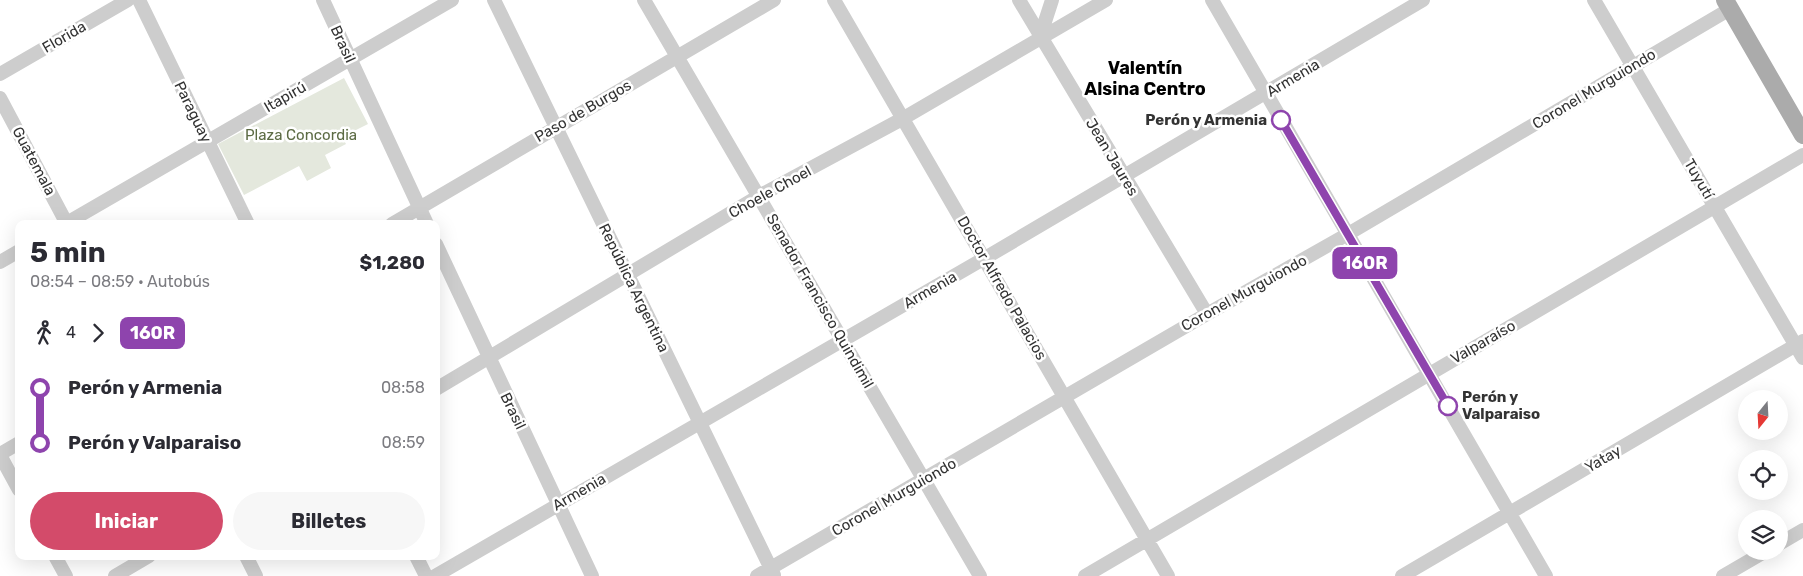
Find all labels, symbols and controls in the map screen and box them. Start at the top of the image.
street label: Florida [39,17,89,57]
street label: Brasil [327,23,359,65]
street label: Coronel Murguiondo [1529,45,1659,133]
street label: Armenia [1263,55,1323,101]
district label: Valentín Alsina Centro [1084,57,1206,100]
street label: Paso de Burgos [532,76,635,146]
street label: Paraguay [170,78,216,146]
street label: Itapirú [261,78,309,116]
marker: Perón y Armenia [1271,110,1291,130]
place label: Perón y Armenia [1145,111,1267,129]
street label: Jean Jaures [1082,115,1142,199]
street label: Guatemala [8,124,60,198]
park label: Plaza Concordia [245,126,357,144]
street label: Tuyutí [1680,156,1718,203]
street label: Choele Choel [726,162,814,222]
street label: Senador Francisco Quindimil [763,211,877,391]
street label: Doctor Alfredo Palacios [953,213,1051,363]
street label: República Argentina [595,221,673,355]
text: 5 min [30,236,106,269]
line badge: 160R [1330,247,1400,279]
text: $1,280 [359,251,425,274]
street label: Coronel Murguiondo [1178,251,1310,335]
text: 160R [1342,252,1388,274]
street label: Armenia [900,268,960,312]
text: 08:54 – 08:59 · Autobús [30,272,210,291]
street label: Valparaíso [1447,316,1519,368]
icon: walk [30,319,58,347]
icon: forward [84,319,112,347]
text: 160R [130,322,175,344]
text: 4 [66,323,76,342]
text: Perón y Armenia [68,376,222,399]
text: 08:58 [381,378,425,397]
place label: Perón y Valparaiso [1462,388,1540,423]
street label: Brasil [496,390,530,432]
north arrow [1738,390,1788,440]
map controls [1738,390,1788,560]
marker: Perón y Valparaiso [1438,396,1458,416]
text: Perón y Valparaiso [68,431,241,454]
text: 08:59 [382,433,425,452]
street label: Yatay [1582,442,1624,476]
button: locate [1738,450,1788,500]
street label: Coronel Murguiondo [828,454,960,540]
street label: Armenia [549,470,609,514]
button: Iniciar [30,492,223,550]
button: Billetes [233,492,425,550]
button: layers [1738,510,1788,560]

